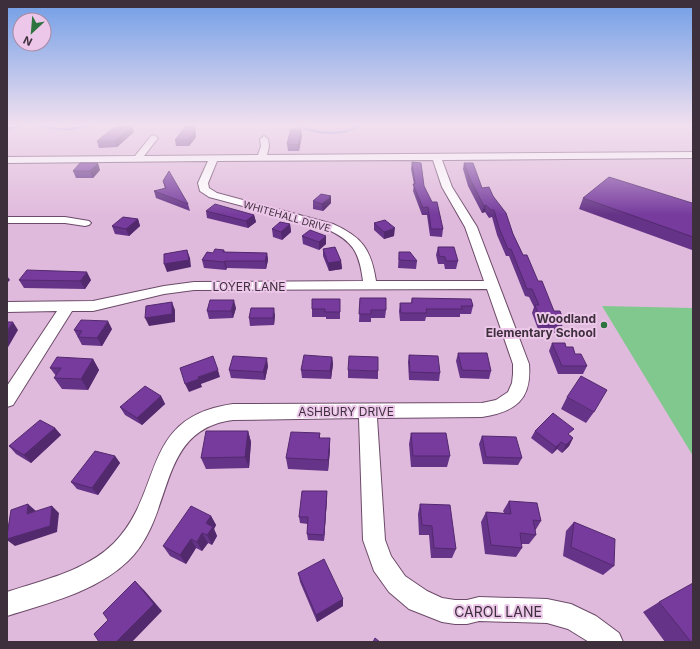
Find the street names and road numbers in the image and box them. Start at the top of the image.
street label: WHITEHALL DRIVE [242,198,332,234]
street label: LOYER LANE [213,279,286,294]
street label: ASHBURY DRIVE [298,404,394,419]
street label: CAROL LANE [454,603,542,620]

